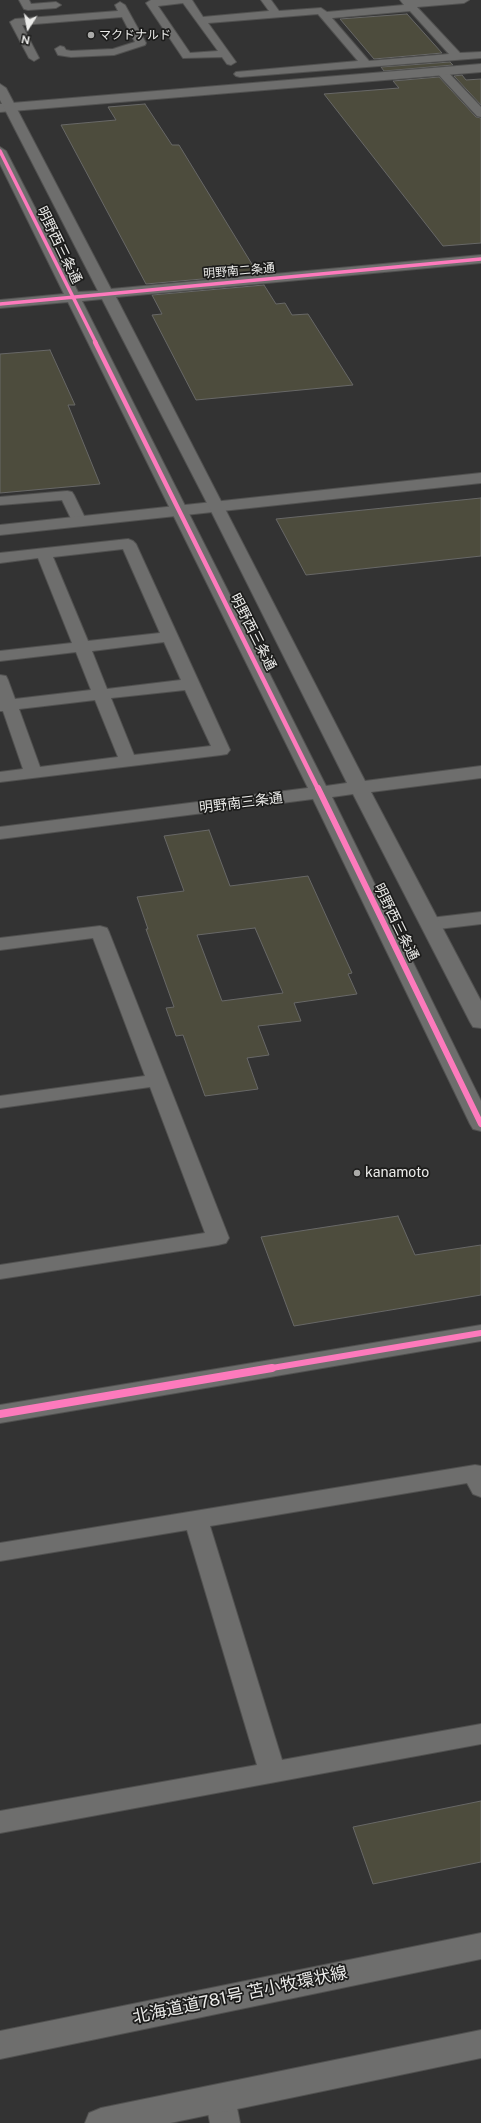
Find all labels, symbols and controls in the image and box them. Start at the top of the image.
north arrow [8,8,48,48]
place label: マクドナルド [99,28,171,42]
marker: マクドナルド [86,30,96,40]
text: N [20,33,31,46]
street label: 明野西三条通 [33,204,85,286]
street label: 明野南二条通 [203,261,275,281]
street label: 明野西三条通 [226,591,280,673]
street label: 明野南三条通 [198,790,284,816]
street label: 明野西三条通 [370,881,422,963]
place label: kanamoto [365,1165,429,1181]
marker: kanamoto [352,1168,362,1178]
street label: 北海道道781号 苫小牧環状線 [131,1962,349,2028]

